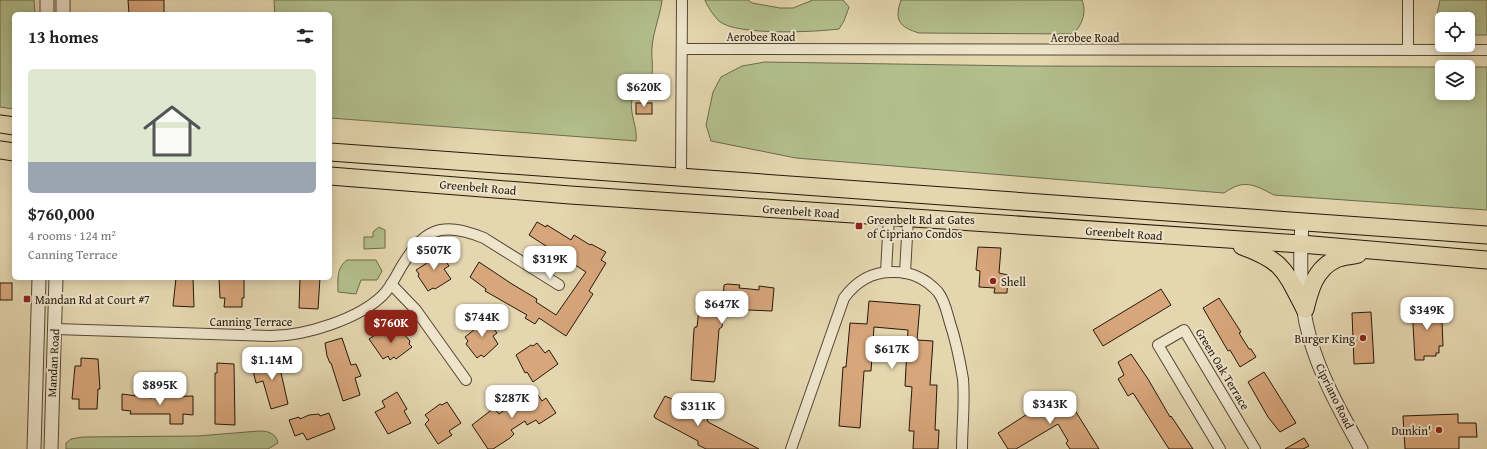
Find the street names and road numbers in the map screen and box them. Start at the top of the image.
street label: Aerobee Road [726,28,796,45]
street label: Aerobee Road [1050,29,1120,46]
street label: Greenbelt Road [439,175,518,199]
street label: Greenbelt Road [762,200,841,222]
street label: Greenbelt Road [1085,222,1164,244]
street label: Canning Terrace [210,313,293,330]
street label: Green Oak Terrace [1192,325,1254,413]
street label: Mandan Road [43,328,63,398]
street label: Cipriano Road [1312,360,1358,432]

